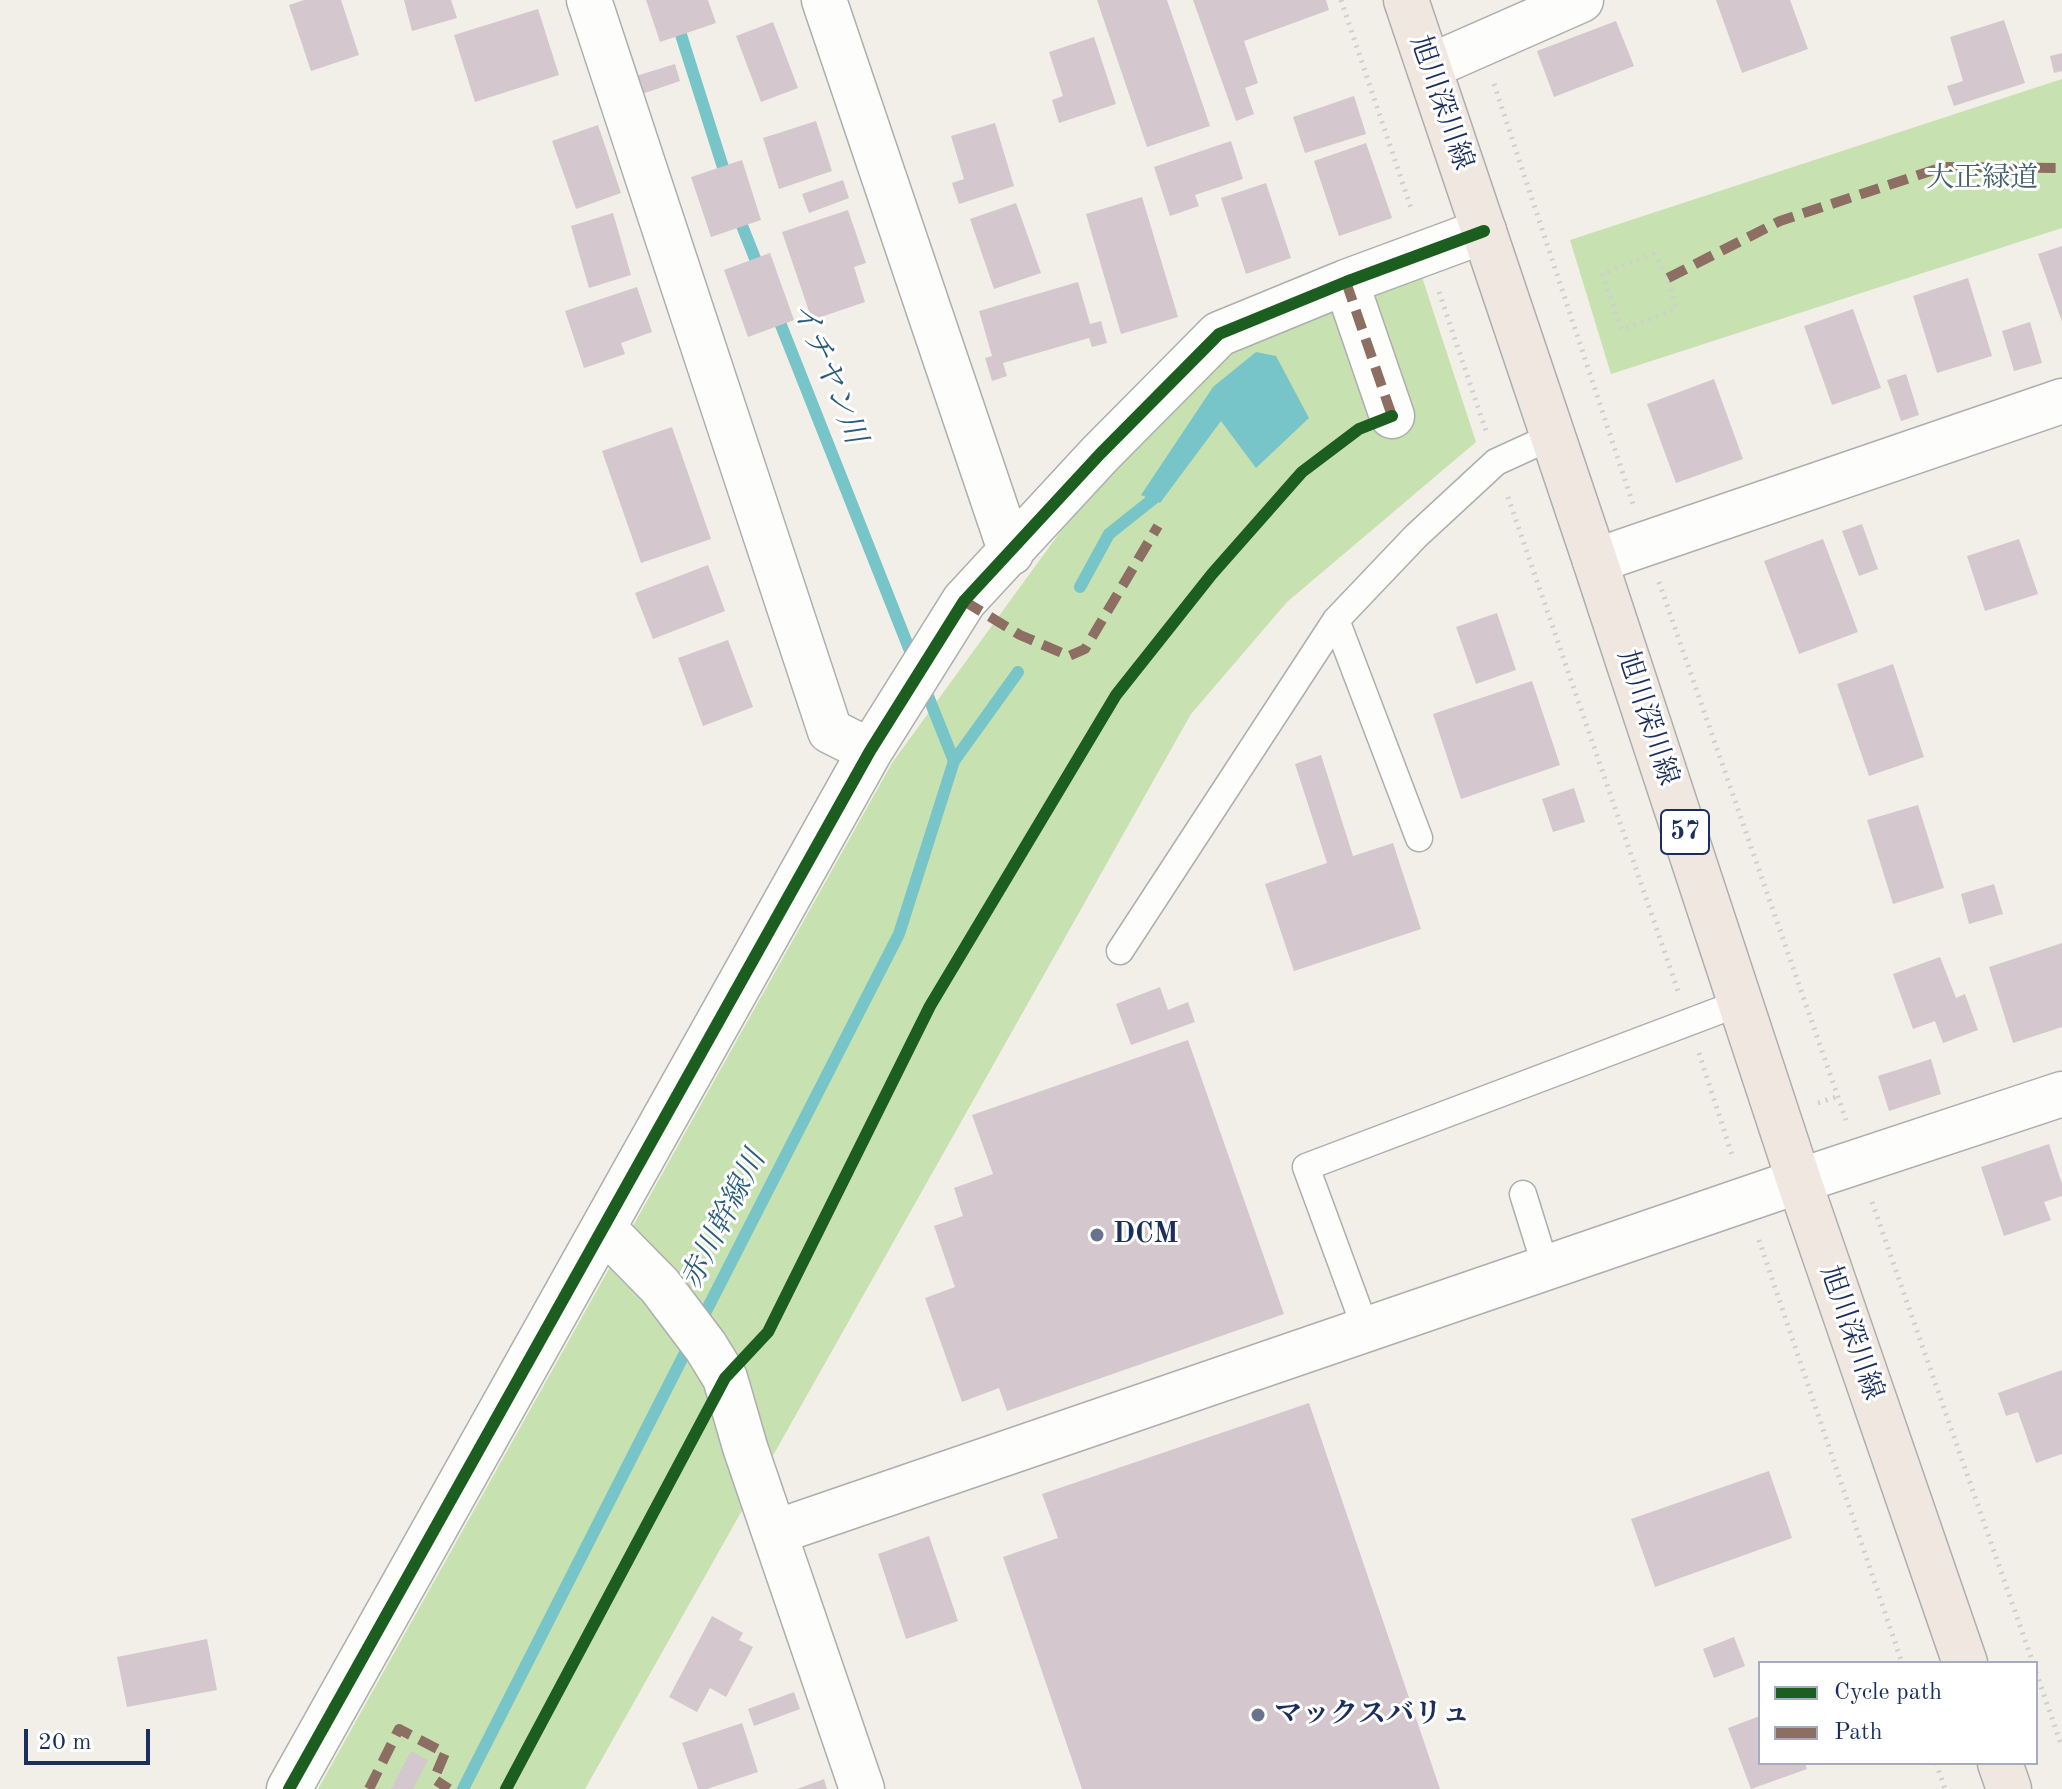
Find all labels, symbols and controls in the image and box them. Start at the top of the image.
street label: 旭川深川線 [1402,31,1480,175]
park label: 大正緑道 [1926,162,2038,196]
water label: イチヤン川 [783,297,873,449]
street label: 旭川深川線 [1609,646,1685,790]
road number: 57 [1661,810,1709,854]
water label: 赤川幹線川 [674,1145,774,1295]
place label: DCM [1113,1218,1178,1252]
marker: DCM [1088,1226,1106,1244]
street label: 旭川深川線 [1812,1261,1890,1405]
legend [1758,1661,2038,1765]
text: Cycle path [1834,1681,1942,1705]
place label: マックスバリュ [1274,1698,1470,1732]
marker: マックスバリュ [1249,1706,1267,1724]
scale bar [28,1713,154,1763]
text: Path [1834,1721,1883,1745]
text: 20 m [38,1731,92,1755]

